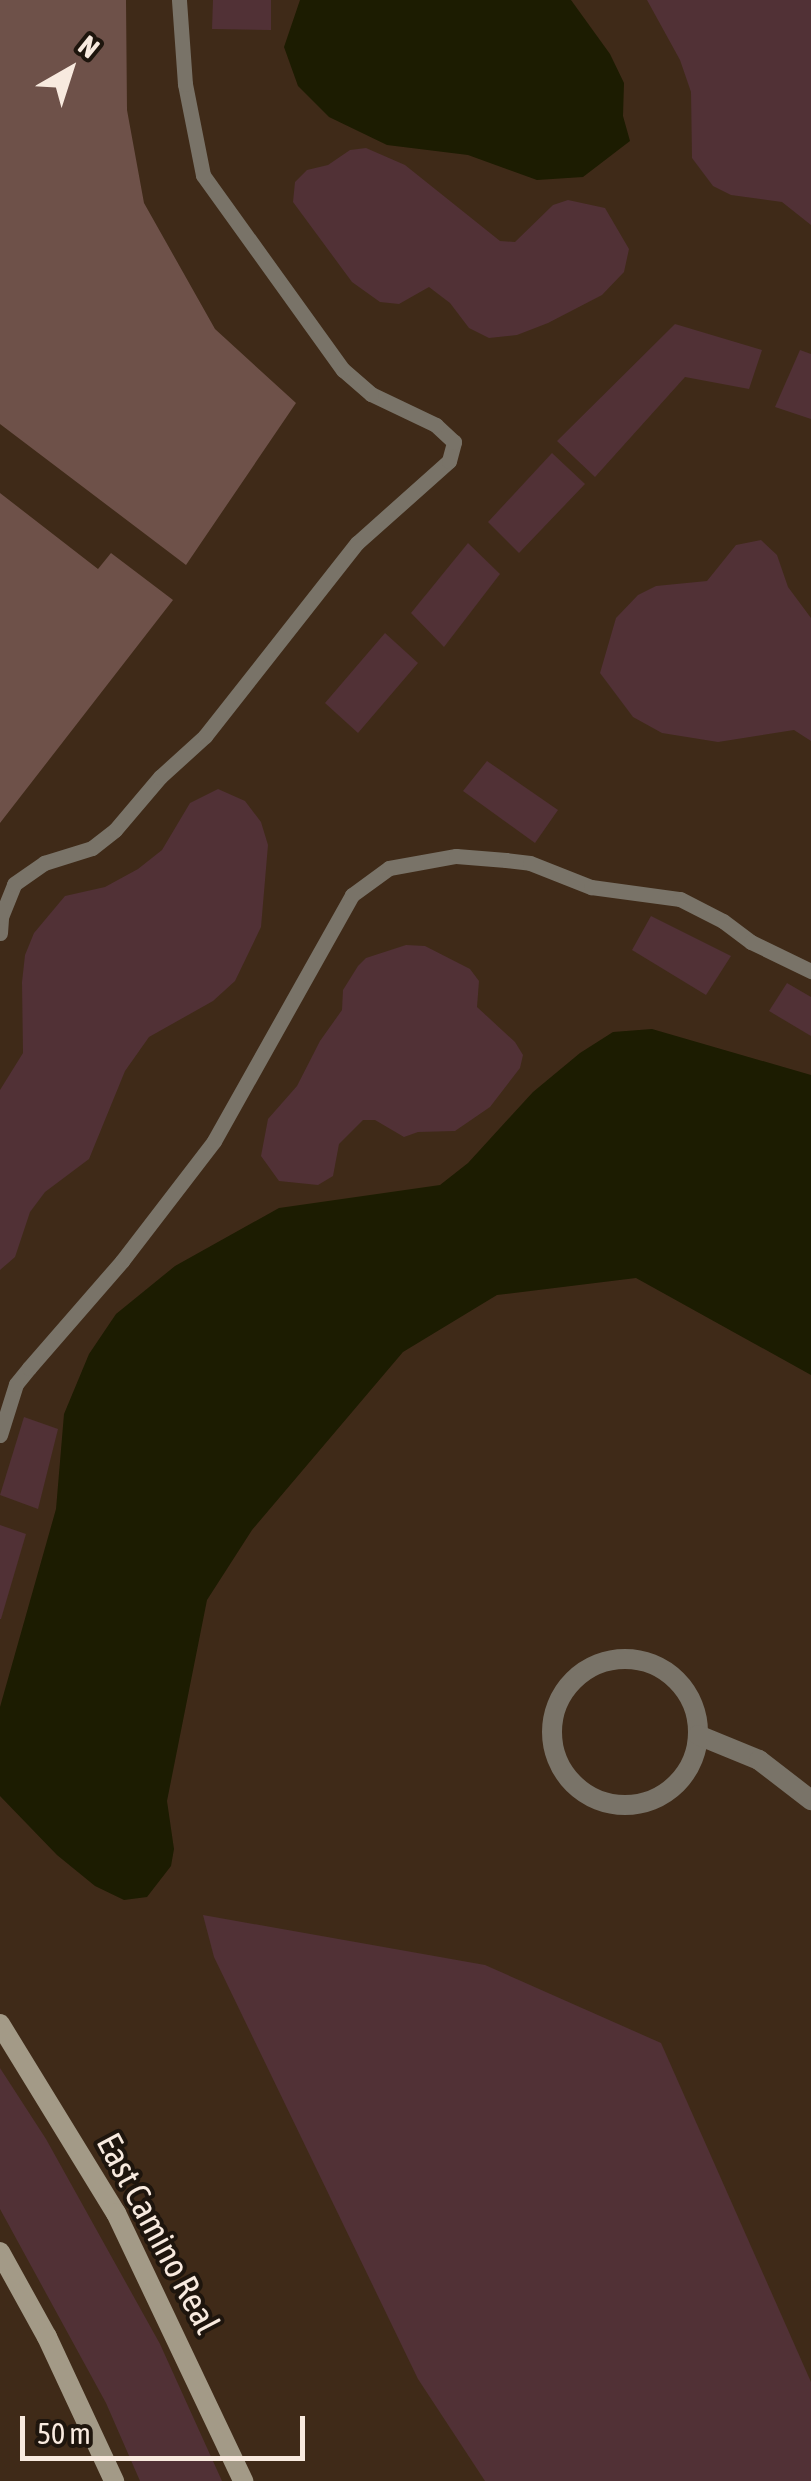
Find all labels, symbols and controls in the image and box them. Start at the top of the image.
north arrow [20,20,120,120]
text: N [72,29,105,64]
street label: East Camino Real [89,2126,229,2340]
scale bar [25,2396,310,2458]
text: 50 m [37,2416,91,2450]

